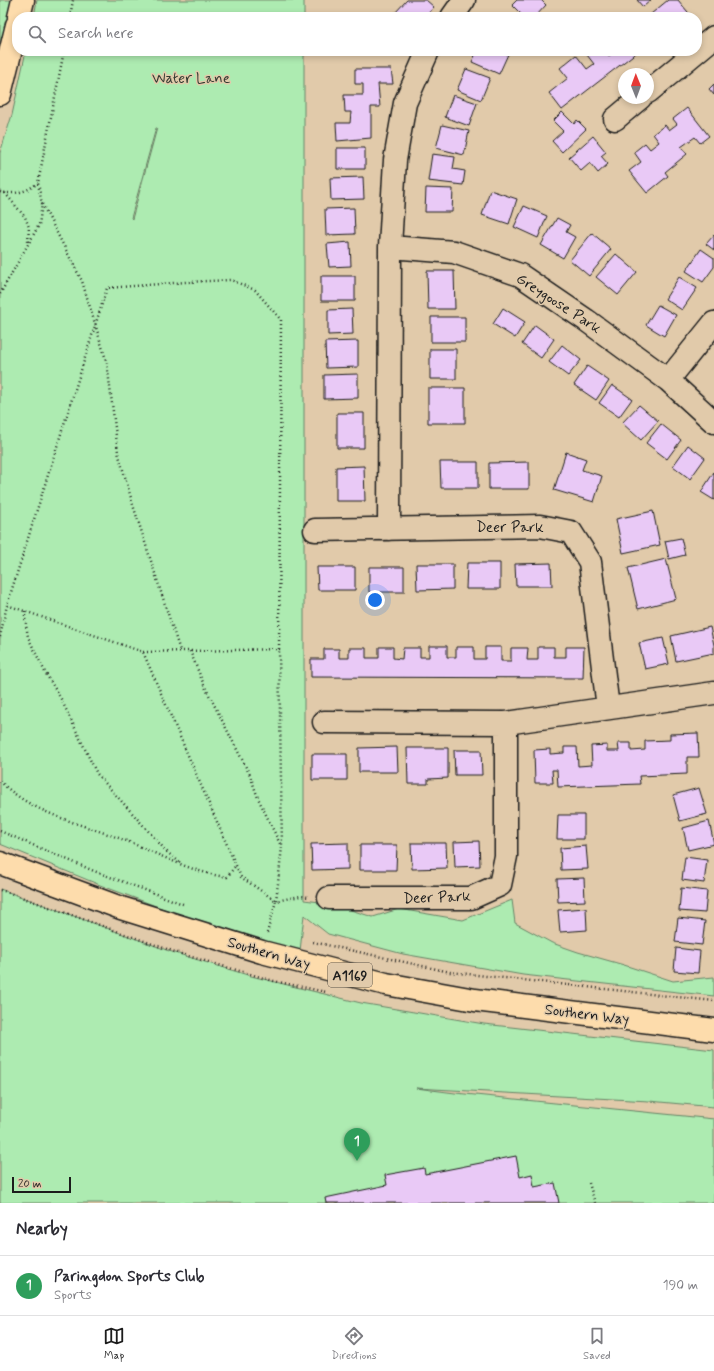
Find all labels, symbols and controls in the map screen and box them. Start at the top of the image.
search box [12,12,702,56]
icon: search [26,23,48,45]
text: Search here [58,24,134,44]
north arrow [618,68,654,104]
park label: Water Lane [152,69,230,89]
street label: Greygoose Park [512,269,605,339]
street label: Deer Park [476,518,544,538]
your location [365,590,385,610]
street label: Deer Park [403,887,472,909]
street label: Southern Way [225,933,312,975]
road number: A1169 [328,963,372,987]
street label: Southern Way [543,1000,630,1030]
pin: 1 [344,1128,370,1161]
scale bar [12,1175,71,1194]
text: 20 m [18,1177,41,1191]
text: Nearby [16,1218,68,1240]
text: Paringdon Sports Club [54,1267,204,1287]
text: 1 [26,1277,32,1294]
text: 190 m [663,1277,698,1294]
text: Sports [54,1287,92,1304]
tab: Map [103,1325,125,1363]
tab: Directions [331,1325,377,1363]
tab: Saved [583,1325,611,1363]

